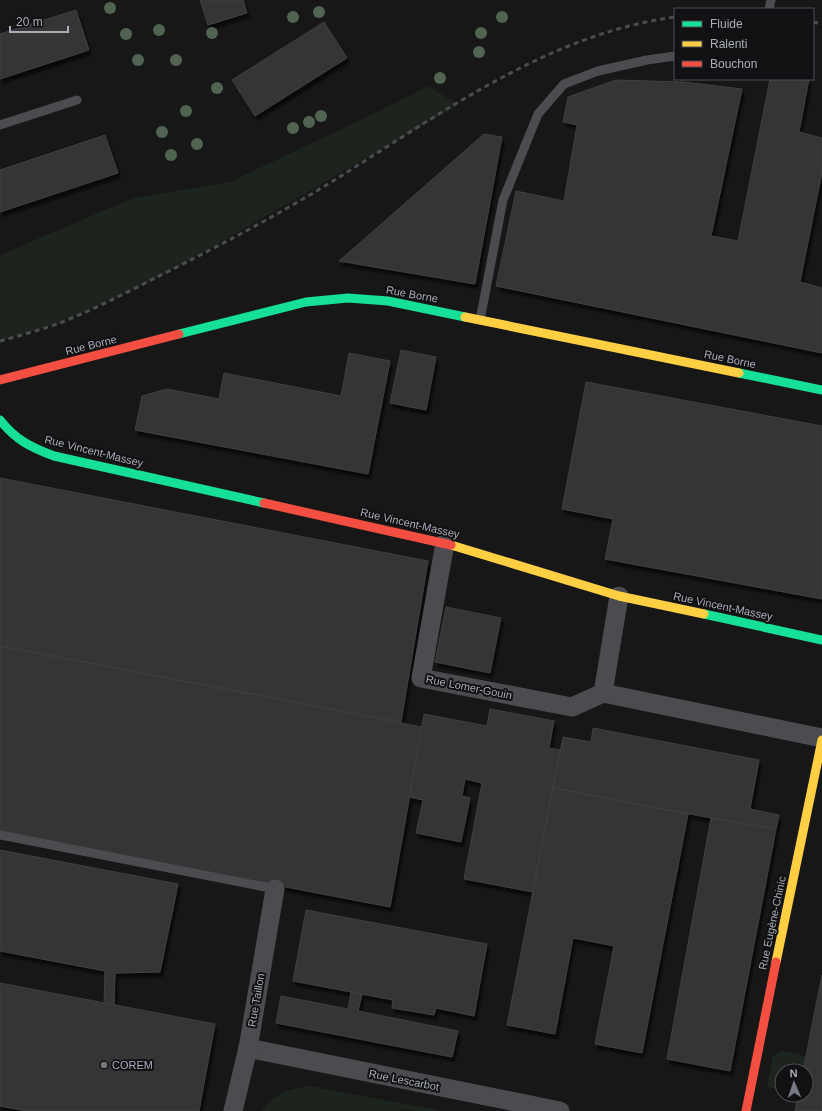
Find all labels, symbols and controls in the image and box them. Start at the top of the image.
scale bar [10,8,68,34]
legend [674,8,814,80]
text: 20 m [16,15,43,29]
text: Fluide [710,17,743,31]
text: Ralenti [710,37,747,51]
text: Bouchon [710,57,757,71]
street label: Rue Borne [385,284,439,304]
street label: Rue Borne [64,333,118,357]
street label: Rue Borne [703,348,757,370]
street label: Rue Vincent-Massey [43,433,145,469]
street label: Rue Vincent-Massey [359,506,461,540]
street label: Rue Vincent-Massey [672,590,774,623]
street label: Rue Lomer-Gouin [425,673,513,701]
street label: Rue Eugène-Chinic [756,875,788,971]
street label: Rue Taillon [245,972,267,1028]
place label: COREM [112,1059,153,1071]
marker: COREM [99,1060,109,1070]
north arrow [774,1063,814,1103]
street label: Rue Lescarbot [368,1067,440,1093]
text: N [789,1067,798,1079]

